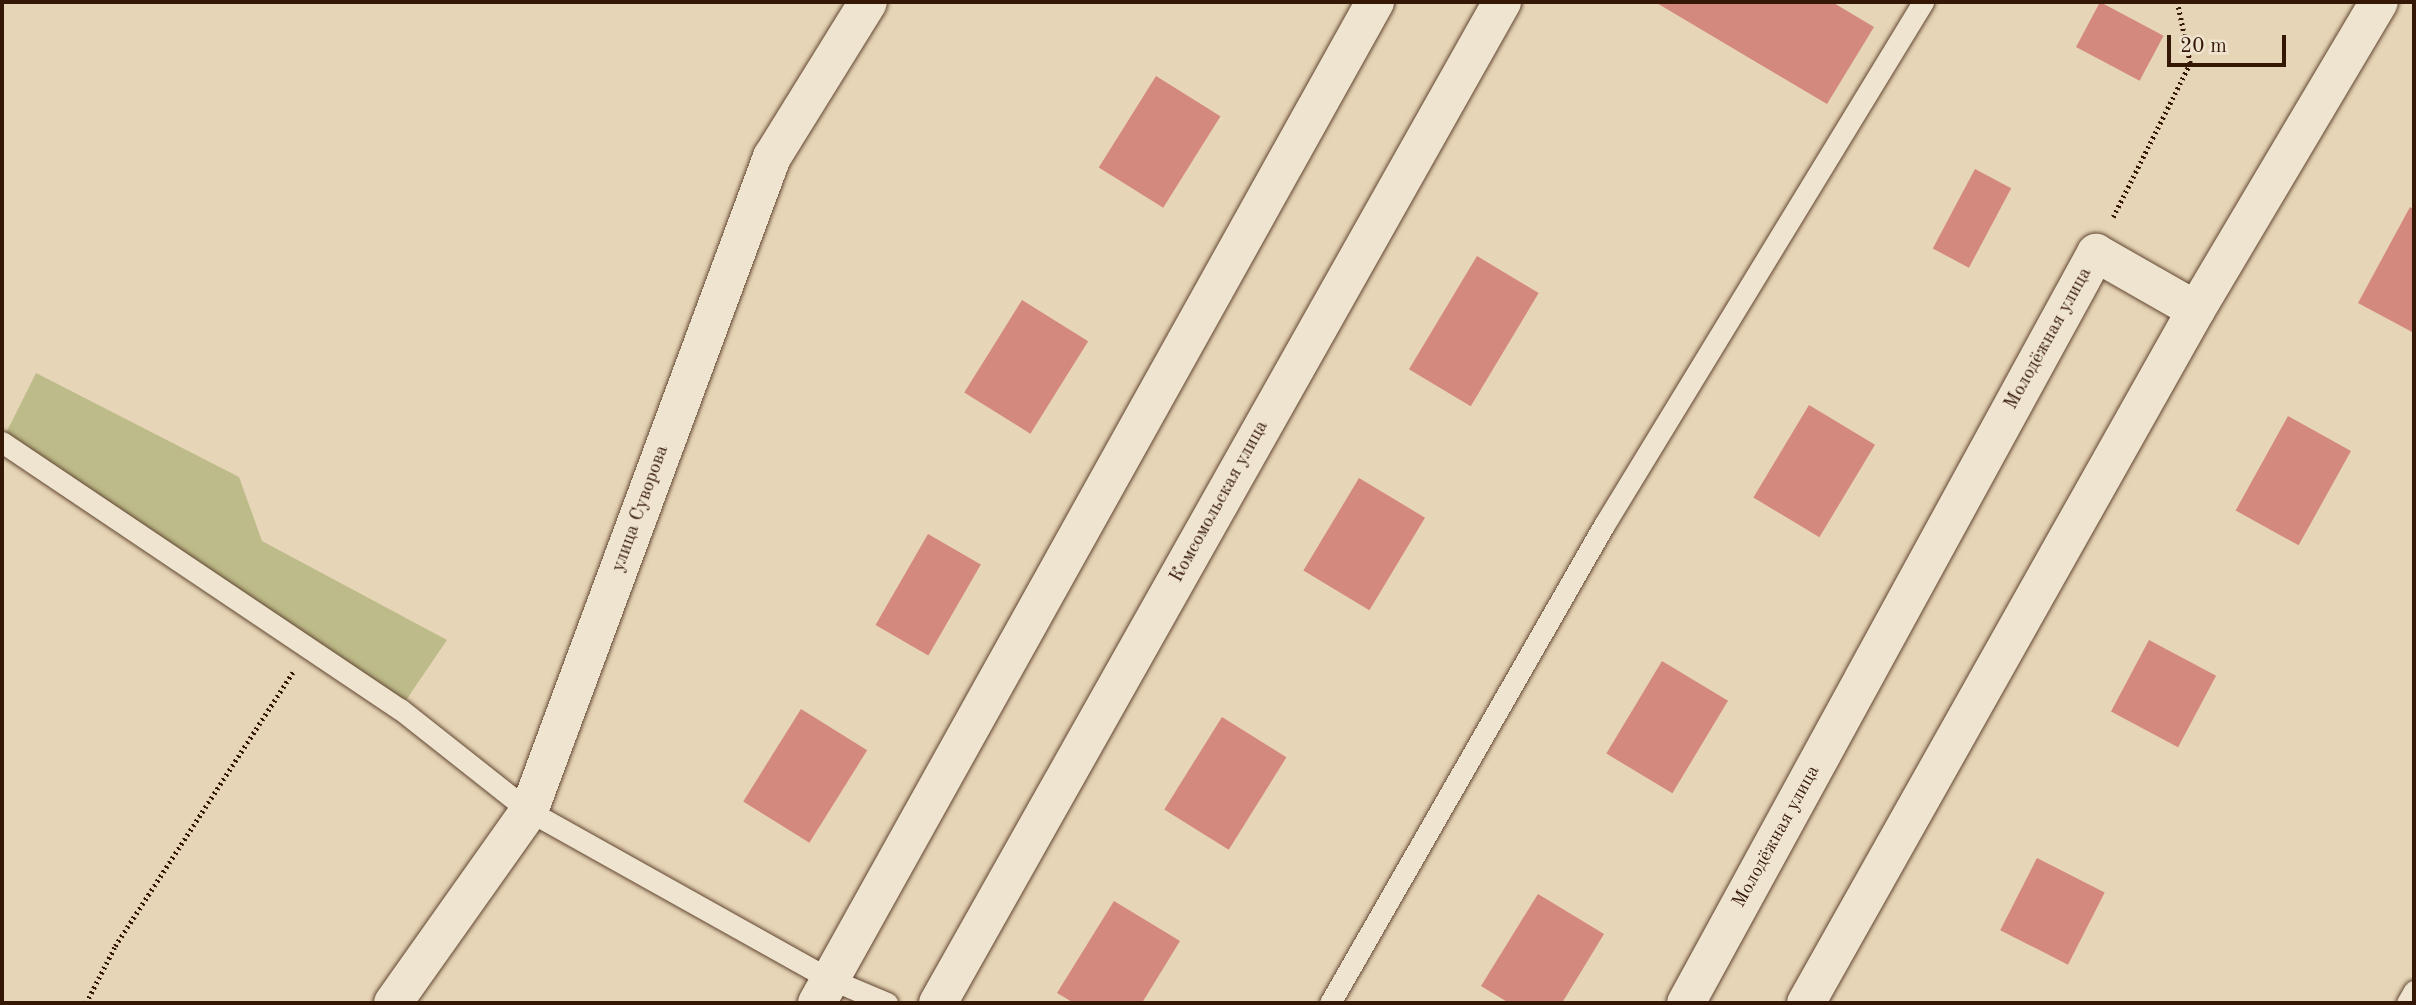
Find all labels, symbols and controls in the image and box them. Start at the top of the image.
scale bar [2171,21,2290,65]
text: 20 m [2180,36,2227,57]
street label: Молодёжная улица [2000,264,2098,414]
street label: Комсомольская улица [1166,417,1274,587]
street label: улица Суворова [608,443,674,575]
street label: Молодёжная улица [1728,762,1826,912]

